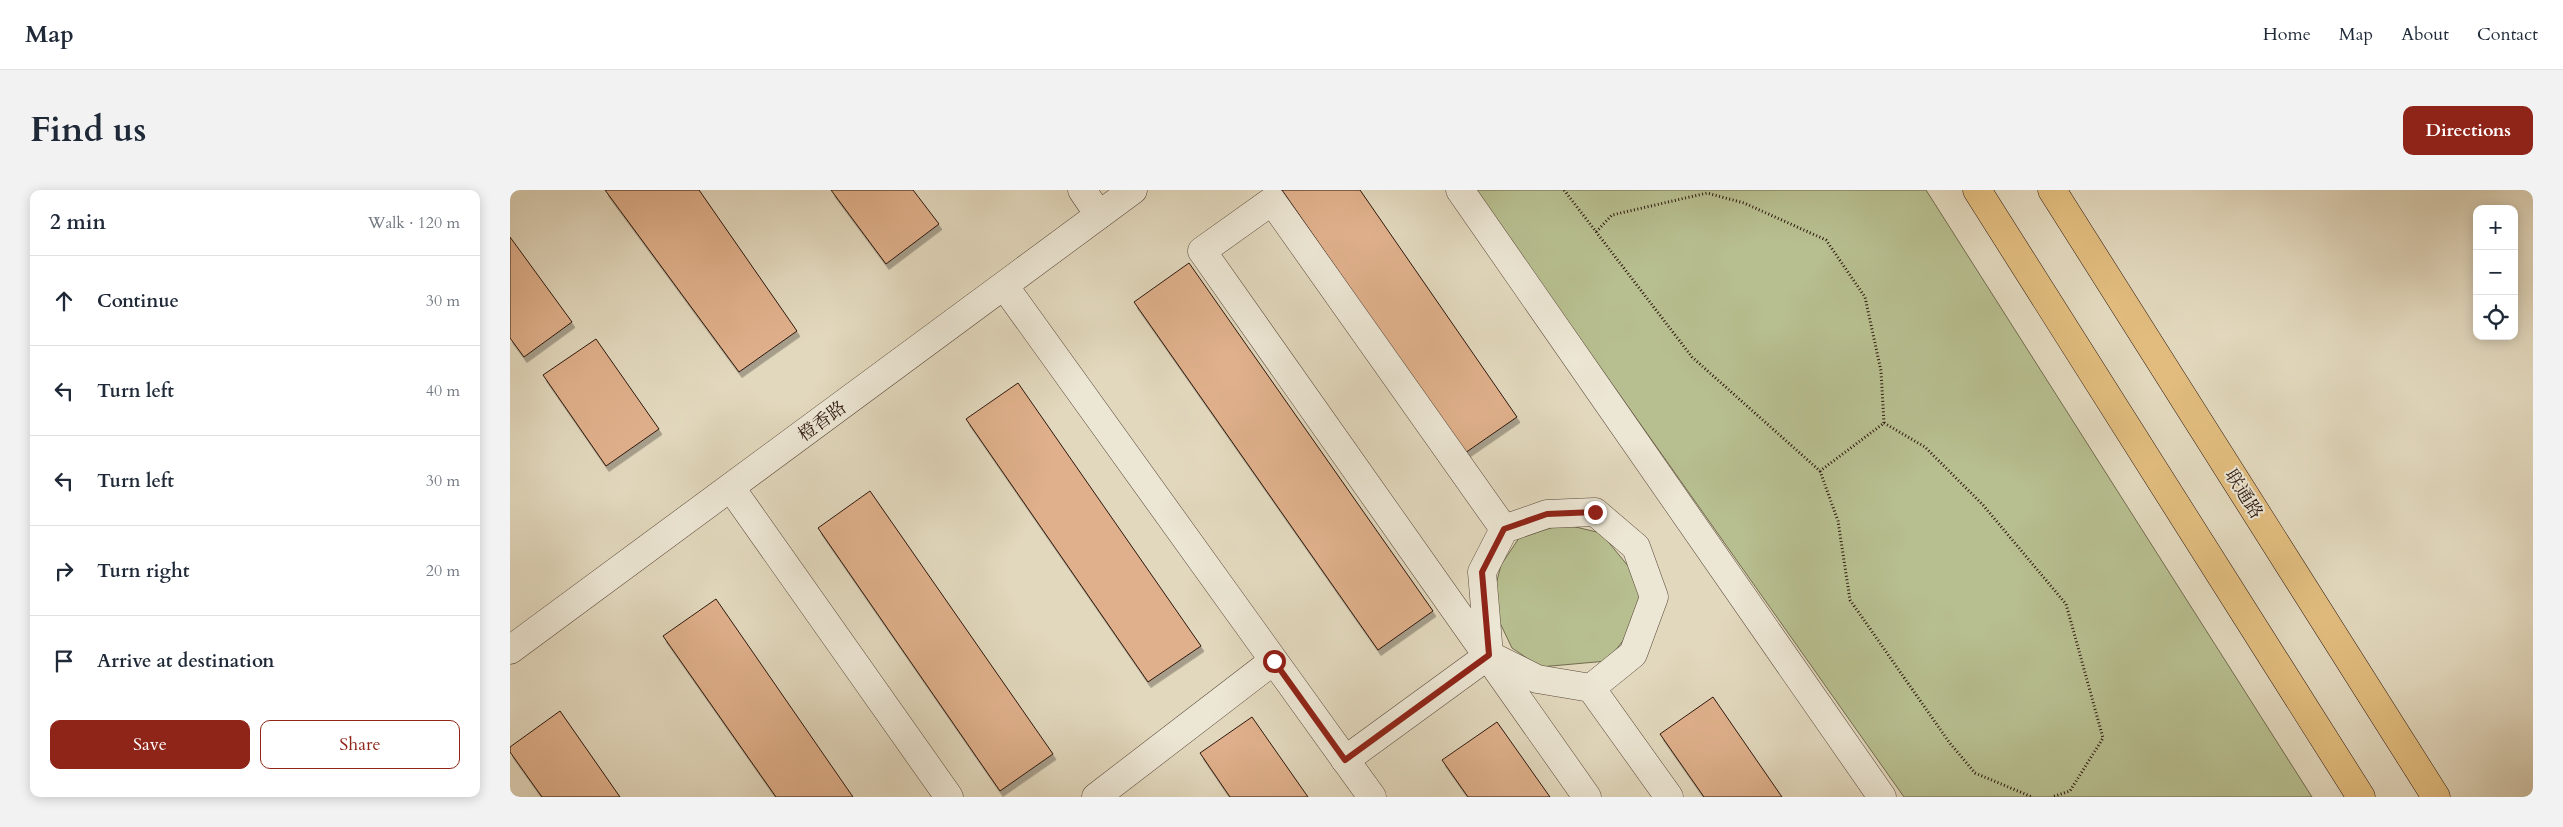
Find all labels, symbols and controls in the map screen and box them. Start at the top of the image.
text: Map [25,18,74,51]
text: Home [2263,22,2311,47]
text: Map [2339,22,2373,47]
text: About [2401,22,2449,47]
text: Contact [2477,22,2538,47]
text: Find us [30,106,146,154]
button: Directions [2403,106,2533,155]
map controls [2473,205,2518,340]
button: + [2473,205,2518,250]
text: 2 min [50,208,106,237]
text: Walk · 120 m [368,212,460,234]
button: − [2473,250,2518,295]
icon: ahead [50,287,78,315]
text: Continue [97,288,179,314]
text: 30 m [426,290,460,312]
button: locate [2473,295,2518,340]
icon: left [50,377,78,405]
text: Turn left [97,378,174,404]
text: 40 m [426,380,460,402]
street label: 橙香路 [793,395,851,447]
street label: 联通路 [2219,465,2268,524]
icon: left [50,467,78,495]
text: Turn left [97,468,174,494]
text: 30 m [426,470,460,492]
route end [1584,501,1607,524]
icon: right [50,557,78,585]
text: Turn right [97,558,189,584]
text: 20 m [426,560,460,582]
icon: arrive [50,647,78,675]
text: Arrive at destination [97,648,274,674]
route start [1263,650,1286,673]
button: Save [50,720,250,769]
button: Share [260,720,460,769]

